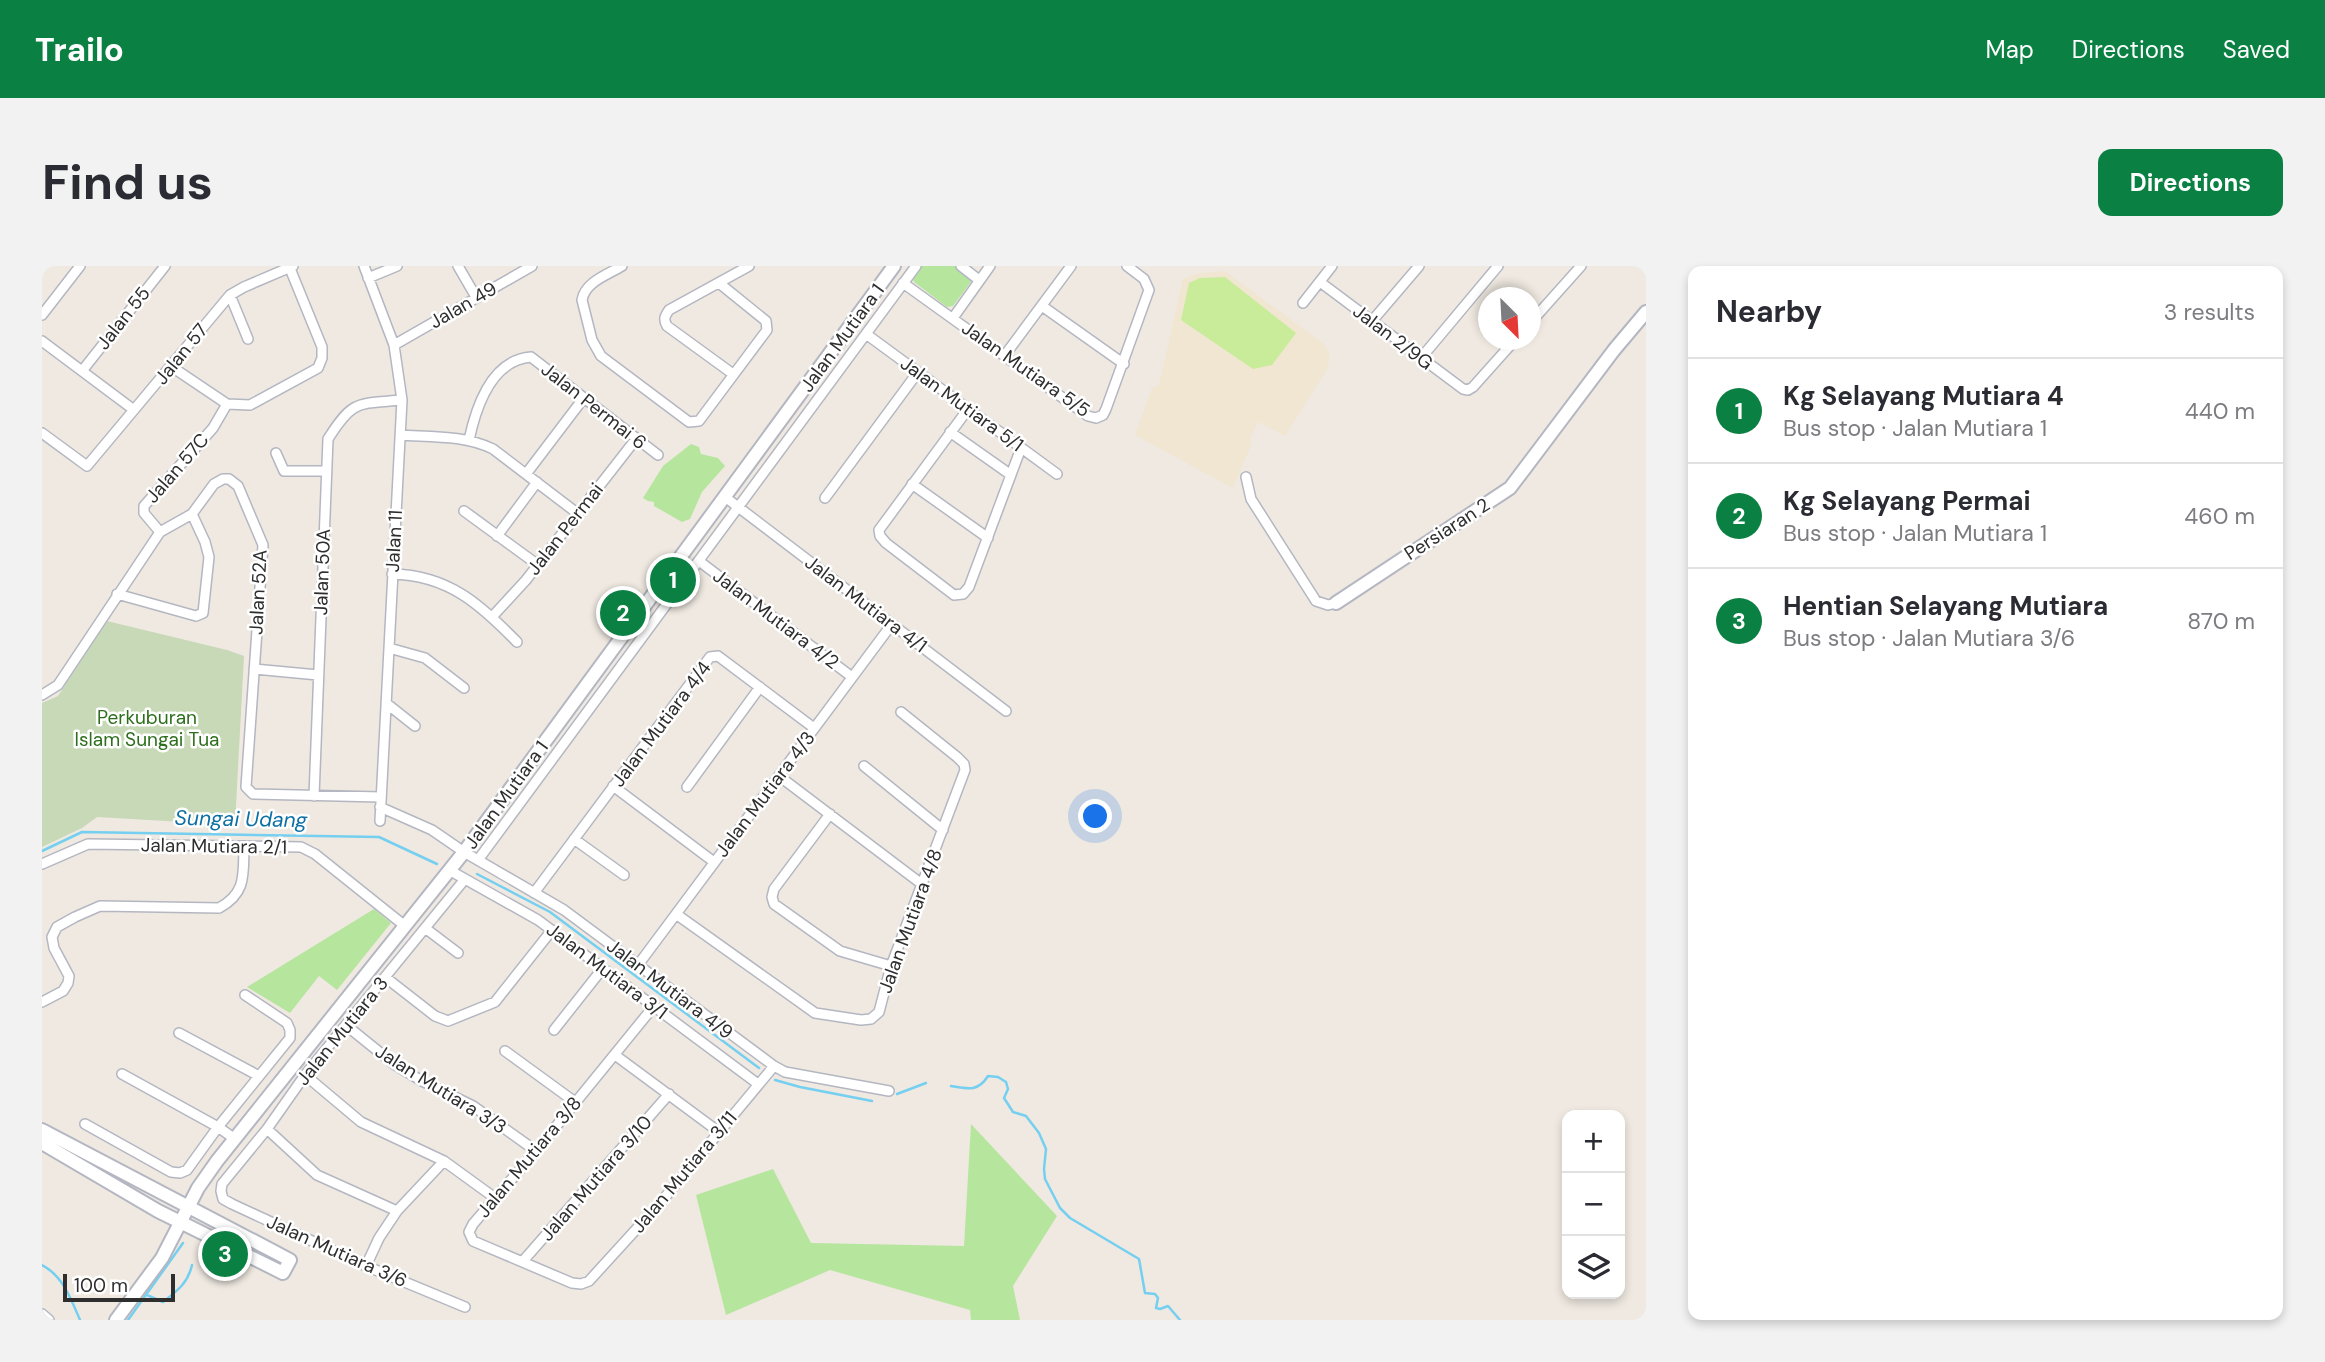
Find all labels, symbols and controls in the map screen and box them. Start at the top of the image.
text: Trailo [35,28,124,71]
text: Map [1986,34,2034,65]
text: Directions [2072,34,2185,65]
text: Saved [2223,34,2290,65]
button: Directions [2098,149,2283,216]
text: Find us [42,150,213,214]
street label: Jalan 49 [425,276,501,334]
street label: Jalan Mutiara 1 [794,279,890,397]
street label: Jalan 55 [91,281,155,355]
north arrow [1478,287,1541,350]
text: Nearby [1716,292,1822,331]
text: 3 results [2164,297,2255,327]
street label: Jalan 2/9G [1348,299,1438,375]
street label: Jalan Mutiara 5/5 [957,315,1095,423]
street label: Jalan 57 [149,318,213,390]
street label: Jalan Mutiara 5/1 [895,351,1029,457]
street label: Jalan Permai 6 [536,357,652,455]
text: Kg Selayang Mutiara 4 [1783,379,2064,413]
text: 1 [1735,396,1743,426]
text: 440 m [2185,396,2255,426]
text: Bus stop · Jalan Mutiara 1 [1783,413,2047,443]
street label: Jalan 57C [140,428,214,508]
street label: Jalan Permai [521,478,609,580]
text: Kg Selayang Permai [1783,484,2031,518]
street label: Persiaran 2 [1400,492,1495,566]
text: 2 [1732,501,1746,531]
text: 460 m [2184,501,2255,531]
street label: Jalan 11 [380,509,408,573]
text: Bus stop · Jalan Mutiara 1 [1783,518,2047,548]
street label: Jalan 50A [308,528,336,616]
street label: Jalan 52A [243,548,273,635]
street label: Jalan Mutiara 4/1 [800,550,932,658]
pin: 1 [650,554,696,606]
street label: Jalan Mutiara 4/2 [708,563,844,675]
pin: 2 [600,587,646,639]
text: Hentian Selayang Mutiara [1783,589,2108,623]
text: 3 [1732,606,1746,636]
text: 870 m [2187,606,2255,636]
text: Bus stop · Jalan Mutiara 3/6 [1783,623,2075,653]
street label: Jalan Mutiara 4/4 [606,656,716,792]
park label: Perkuburan Islam Sungai Tua [75,705,219,752]
street label: Jalan Mutiara 4/3 [709,726,821,862]
street label: Jalan Mutiara 1 [458,736,554,854]
your location [1078,799,1112,833]
water label: Sungai Udang [174,804,308,834]
street label: Jalan Mutiara 2/1 [141,832,287,860]
street label: Jalan Mutiara 4/8 [872,845,948,997]
street label: Jalan Mutiara 3/1 [541,917,673,1025]
street label: Jalan Mutiara 4/9 [602,933,738,1045]
street label: Jalan Mutiara 3 [290,971,394,1091]
street label: Jalan Mutiara 3/3 [371,1039,511,1139]
street label: Jalan Mutiara 3/8 [471,1091,587,1223]
street label: Jalan Mutiara 3/11 [626,1106,742,1238]
street label: Jalan Mutiara 3/10 [534,1110,658,1246]
map controls [1562,1110,1625,1299]
button: + [1562,1110,1625,1173]
button: − [1562,1173,1625,1236]
street label: Jalan Mutiara 3/6 [263,1209,411,1293]
pin: 3 [202,1228,248,1280]
button: layers [1562,1236,1625,1299]
scale bar [63,1271,175,1303]
text: 100 m [74,1273,128,1298]

